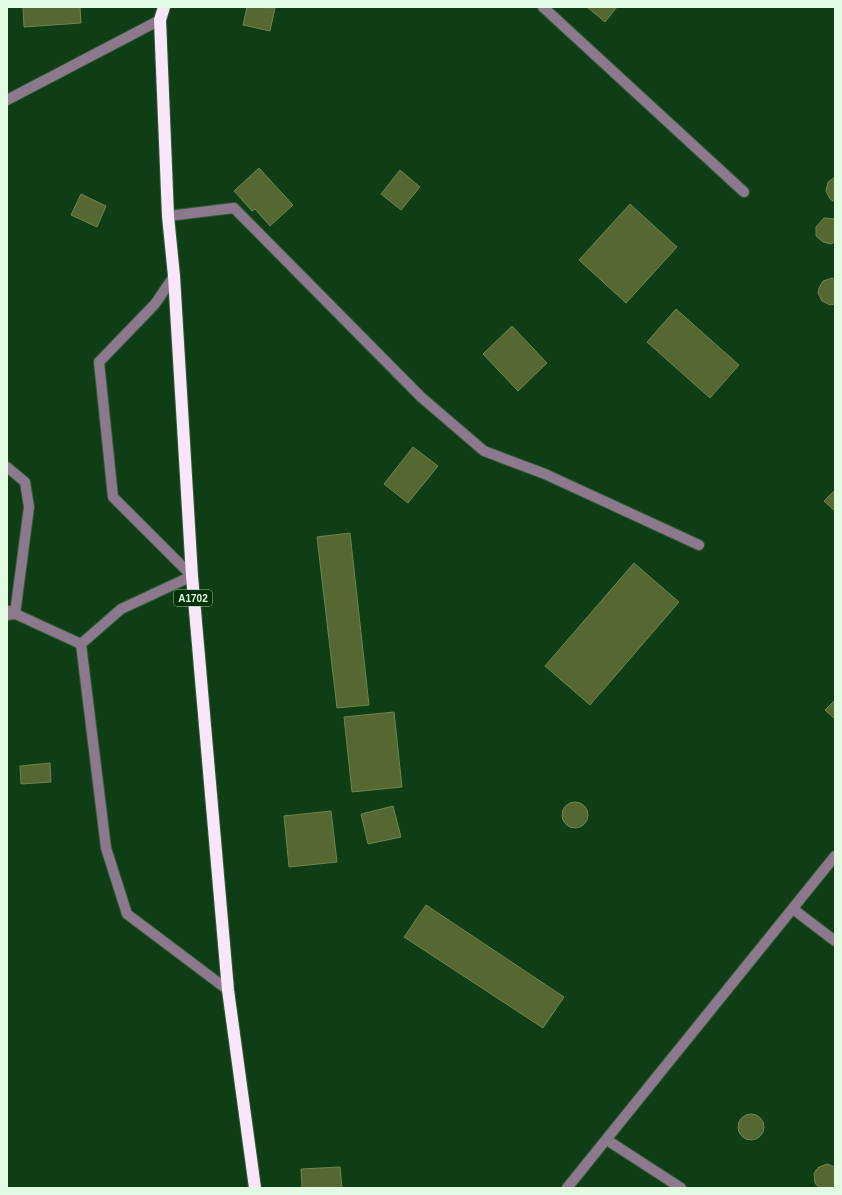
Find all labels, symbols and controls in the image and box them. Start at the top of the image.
road number: A1702 [174,590,212,606]

